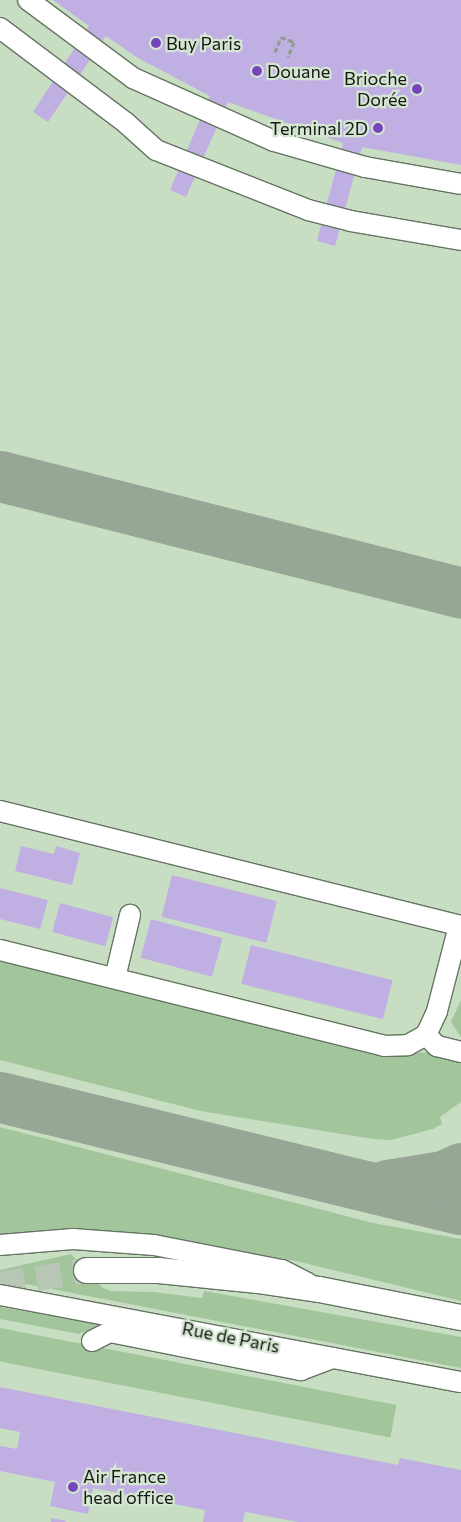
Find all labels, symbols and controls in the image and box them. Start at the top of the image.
place label: Buy Paris [166,32,241,54]
marker: Buy Paris [150,37,162,49]
place label: Douane [267,60,330,82]
marker: Douane [251,65,263,77]
place label: Brioche Dorée [344,68,407,110]
marker: Brioche Dorée [411,83,423,95]
place label: Terminal 2D [270,117,368,139]
marker: Terminal 2D [372,122,384,134]
street label: Rue de Paris [180,1317,282,1357]
place label: Air France head office [83,1466,174,1508]
marker: Air France head office [67,1481,79,1493]

